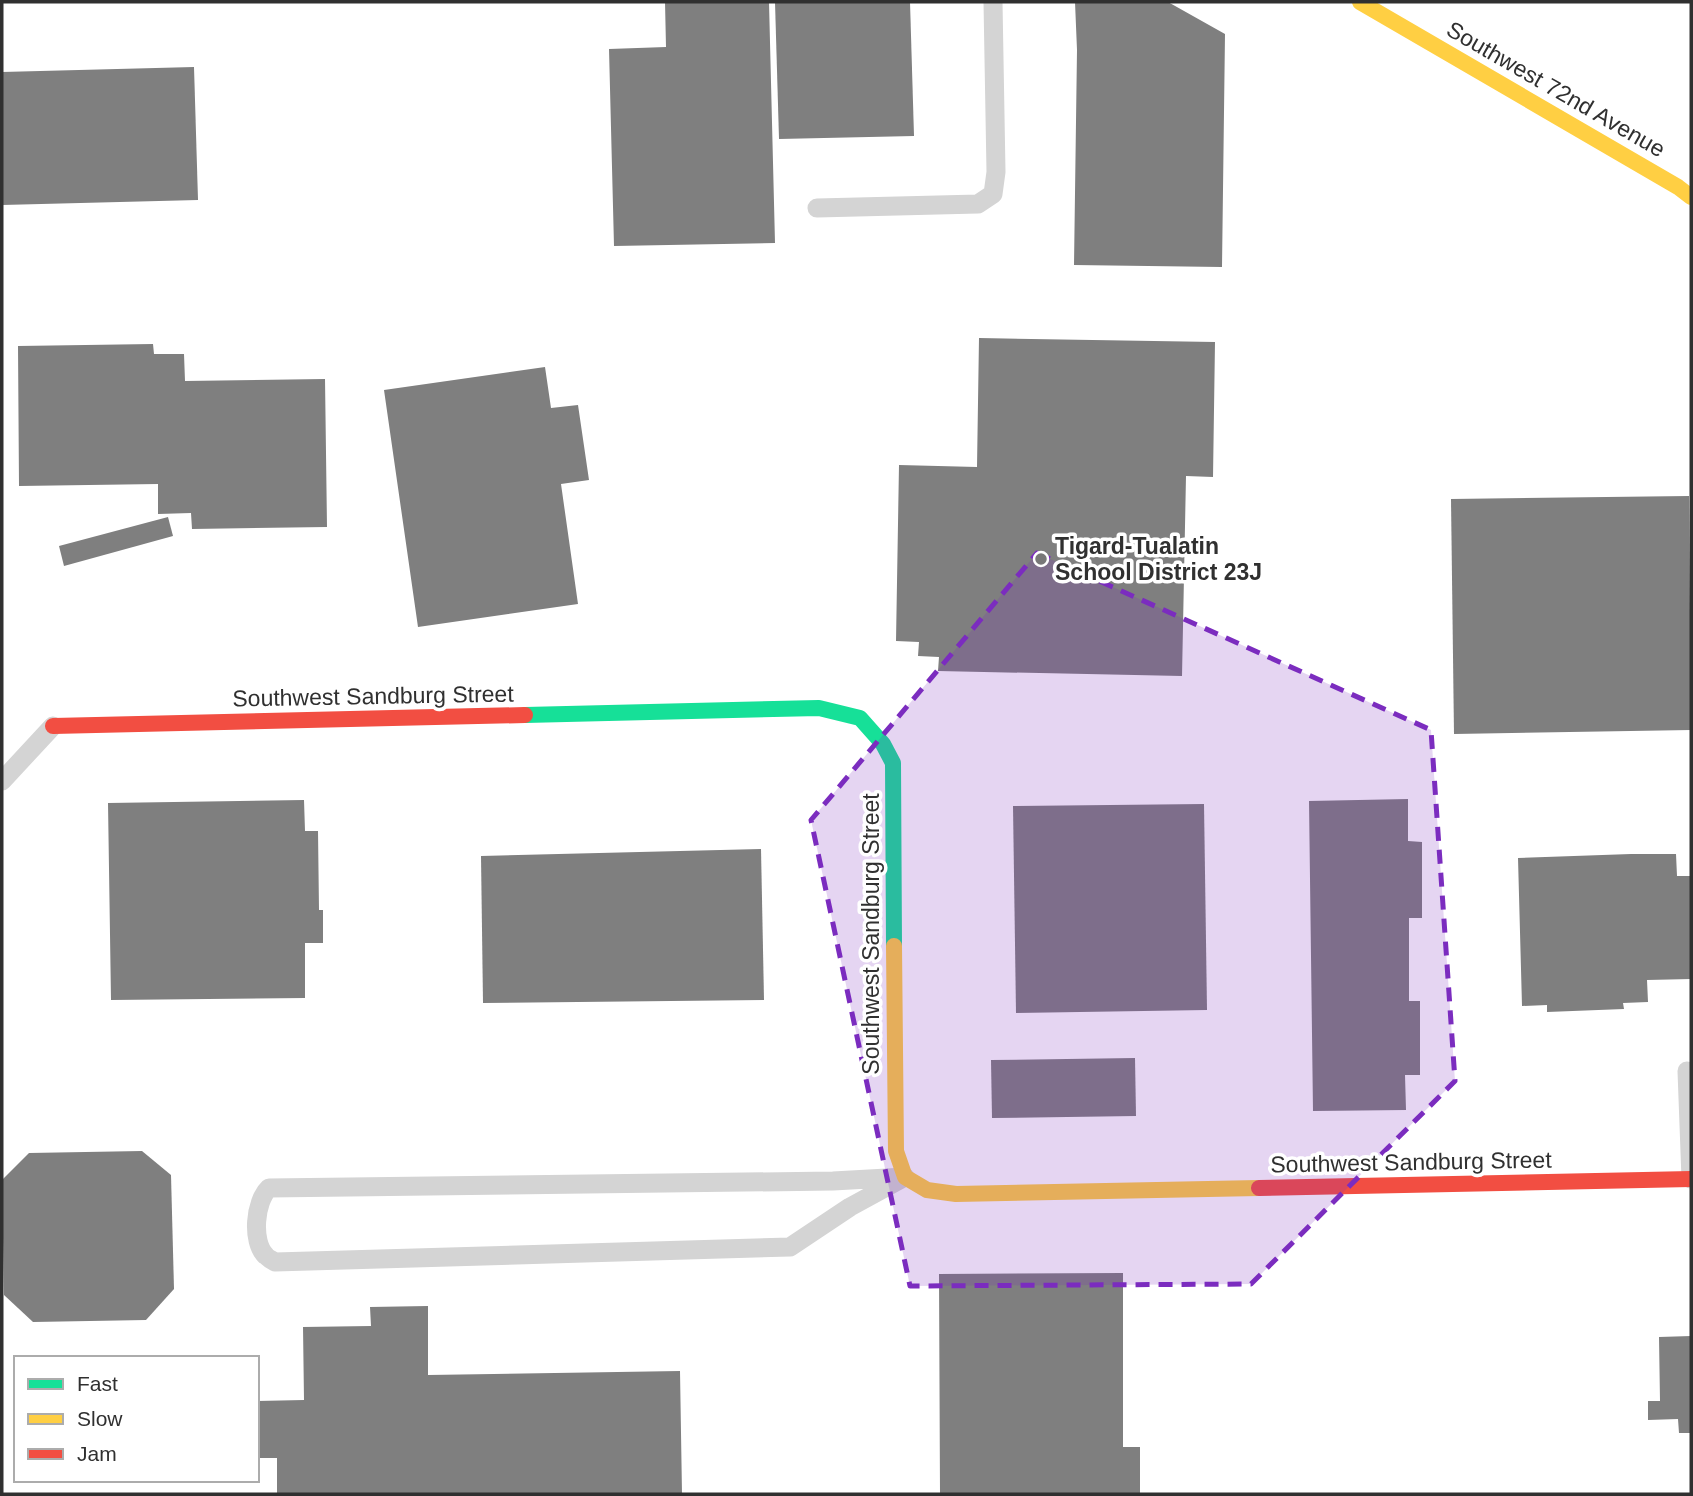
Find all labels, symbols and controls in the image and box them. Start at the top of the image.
street label: Southwest 72nd Avenue [1442,16,1670,162]
place label: Tigard-Tualatin School District 23J [1055,533,1262,585]
marker: Tigard-Tualatin School District 23J [1033,551,1049,567]
street label: Southwest Sandburg Street [232,681,514,711]
street label: Southwest Sandburg Street [858,793,884,1075]
street label: Southwest Sandburg Street [1270,1147,1552,1177]
legend [14,1356,259,1482]
text: Fast [77,1372,118,1395]
text: Slow [77,1407,123,1430]
text: Jam [77,1442,117,1465]

